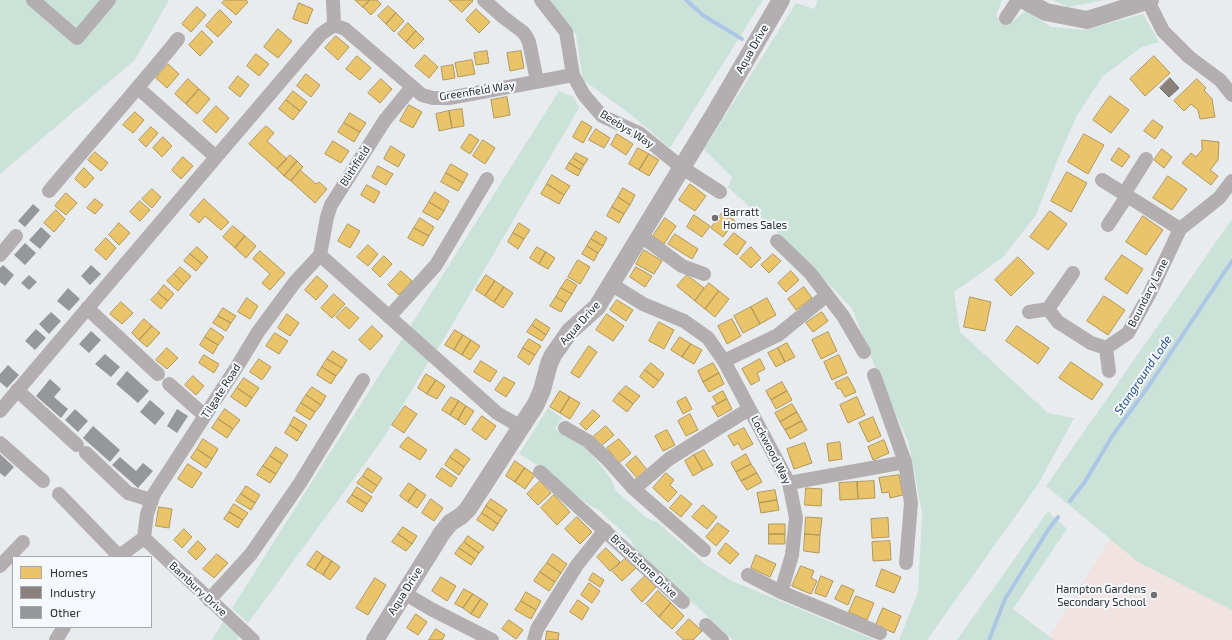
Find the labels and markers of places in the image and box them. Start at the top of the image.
place label: Barratt Homes Sales [723,205,787,231]
marker: Barratt Homes Sales [710,213,720,223]
place label: Hampton Gardens Secondary School [1056,582,1146,608]
marker: Hampton Gardens Secondary School [1149,590,1159,600]

